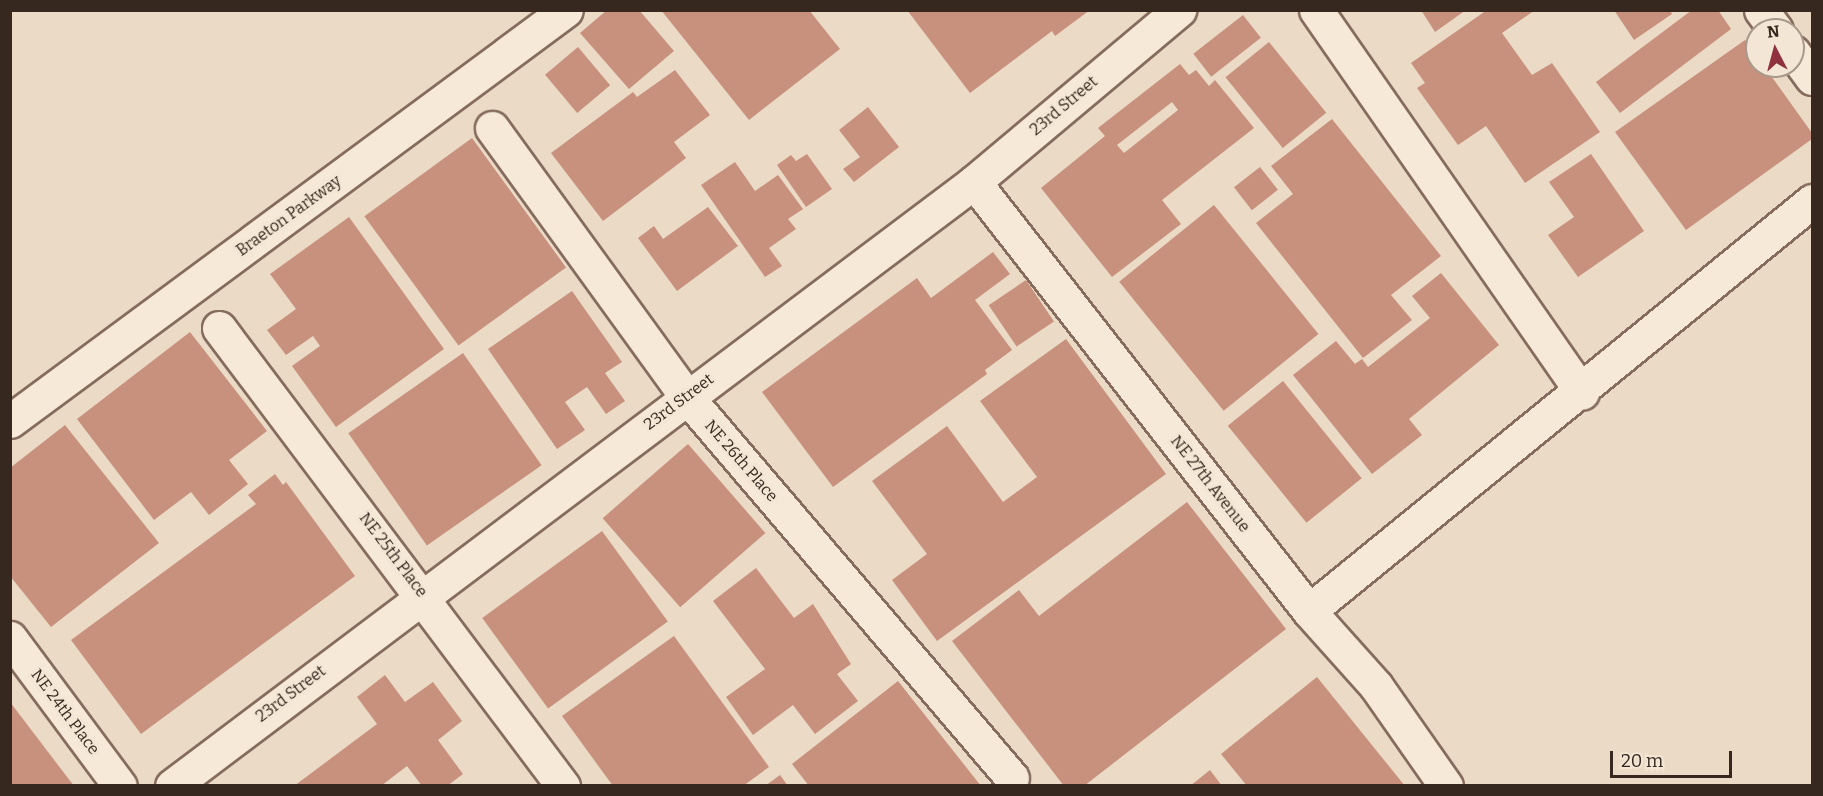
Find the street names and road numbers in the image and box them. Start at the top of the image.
street label: 23rd Street [1026,72,1102,140]
street label: Braeton Parkway [233,172,345,260]
street label: 23rd Street [640,370,718,434]
street label: NE 26th Place [700,416,782,506]
street label: NE 27th Avenue [1166,432,1254,536]
street label: NE 25th Place [355,509,431,601]
street label: 23rd Street [252,662,330,726]
street label: NE 24th Place [27,666,103,758]

